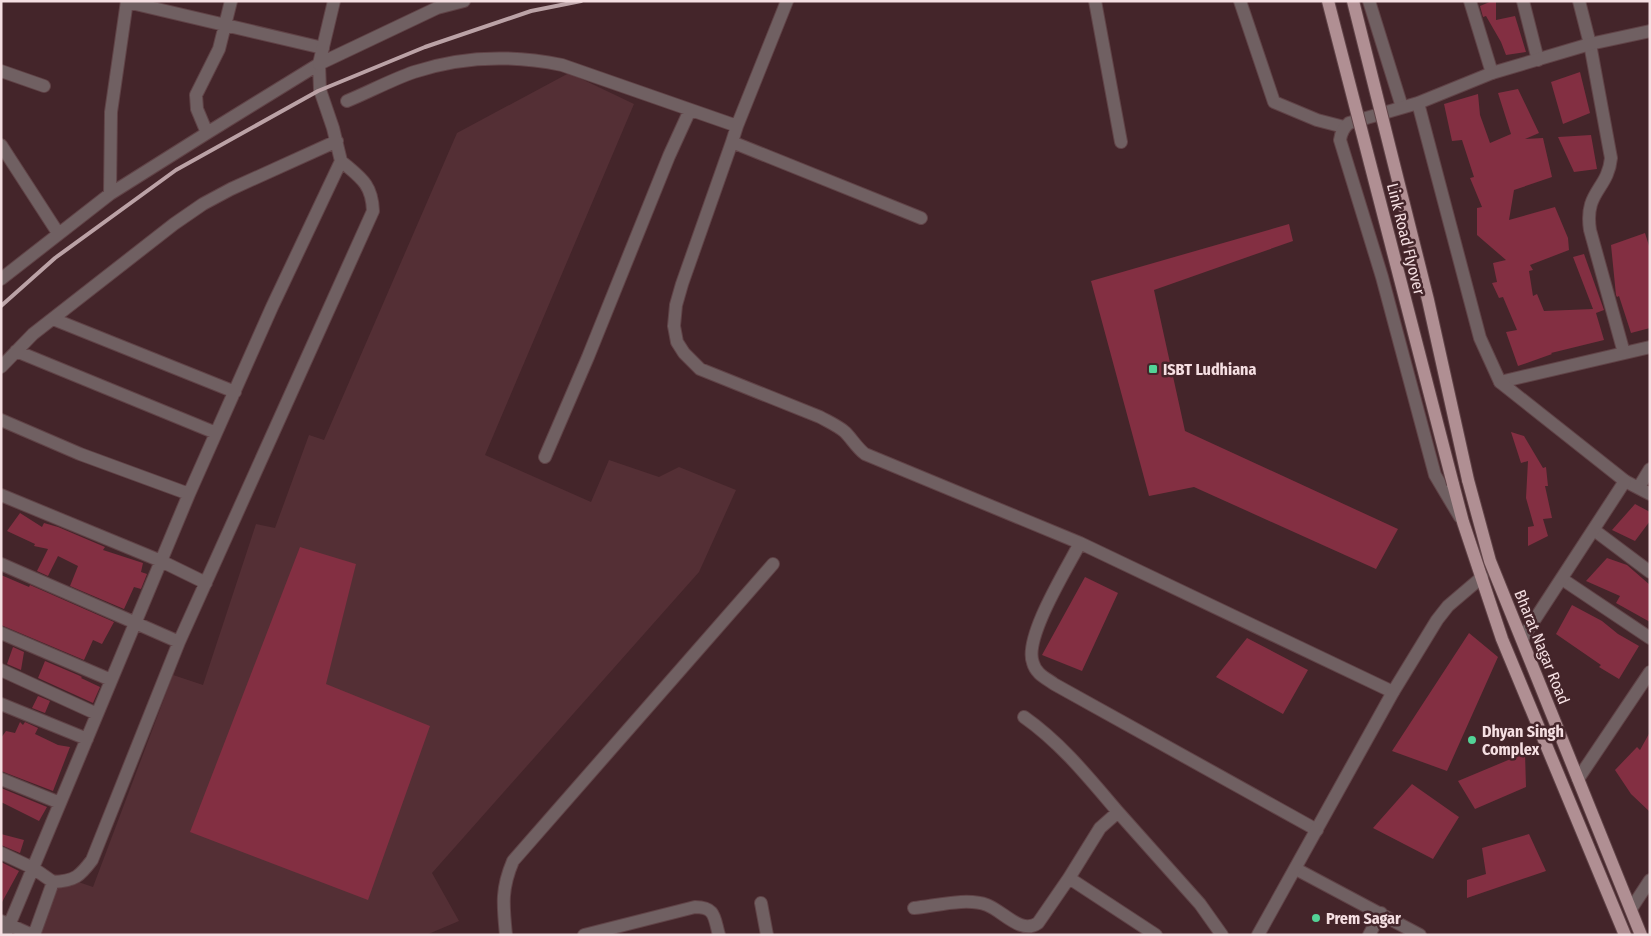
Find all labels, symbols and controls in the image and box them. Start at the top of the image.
street label: Link Road Flyover [1383,181,1429,297]
place label: ISBT Ludhiana [1163,360,1256,379]
marker: ISBT Ludhiana [1147,363,1159,375]
street label: Bharat Nagar Road [1510,587,1574,707]
place label: Dhyan Singh Complex [1482,722,1564,759]
marker: Dhyan Singh Complex [1466,734,1478,746]
place label: Prem Sagar [1326,909,1401,928]
marker: Prem Sagar [1310,912,1322,924]

